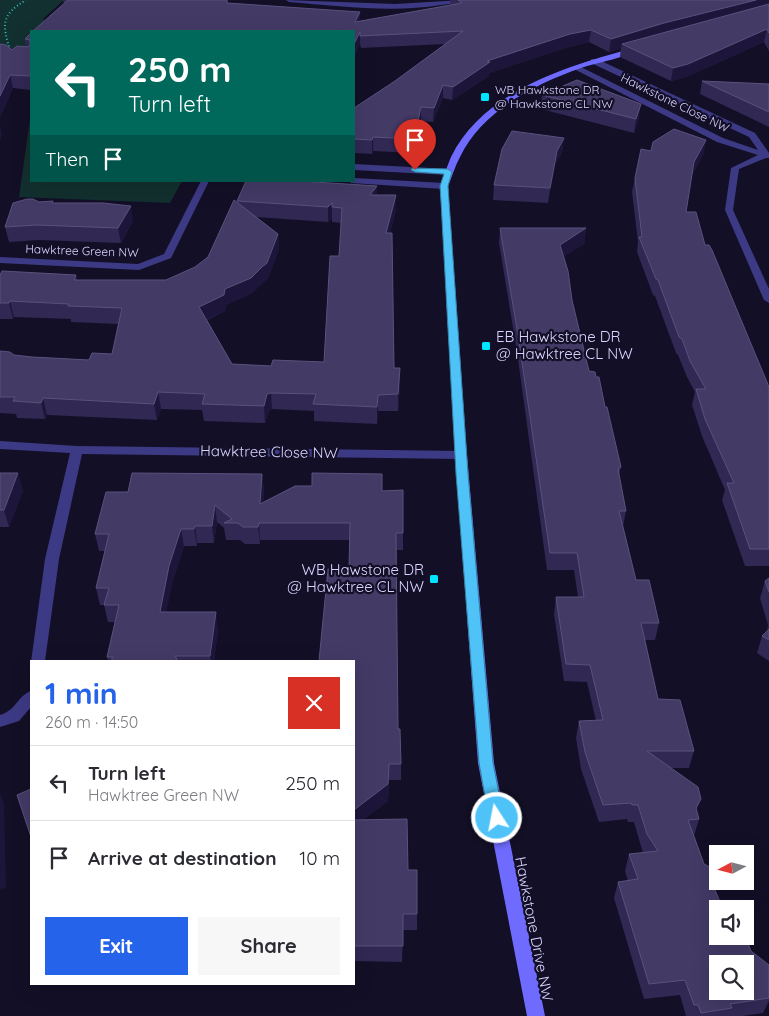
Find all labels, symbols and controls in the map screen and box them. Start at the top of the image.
text: 250 m [128,47,232,91]
icon: left [45,50,110,115]
street label: Hawkstone Close NW [619,70,732,136]
place label: WB Hawkstone DR @ Hawkstone CL NW [495,82,613,111]
text: Turn left [128,90,211,118]
marker: WB Hawkstone DR @ Hawkstone CL NW [479,91,491,103]
pin [394,119,436,170]
icon: arrive [401,126,429,154]
icon: arrive [99,145,127,173]
text: Then [45,147,89,171]
street label: Hawktree Green NW [25,241,139,260]
place label: EB Hawkstone DR @ Hawktree CL NW [496,327,633,363]
marker: EB Hawkstone DR @ Hawktree CL NW [480,340,492,352]
street label: Hawktree Close NW [200,441,339,462]
place label: WB Hawstone DR @ Hawktree CL NW [287,560,425,596]
marker: WB Hawstone DR @ Hawktree CL NW [428,573,440,585]
text: 1 min [45,674,118,712]
button: close [288,677,340,729]
text: 260 m · 14:50 [45,712,138,732]
text: Turn left [88,761,166,785]
icon: left [45,769,73,797]
text: 250 m [285,771,340,795]
text: Hawktree Green NW [88,785,239,805]
position arrow [470,791,522,843]
icon: arrive [45,844,73,872]
north arrow [709,845,754,890]
map controls [709,845,754,1000]
text: Arrive at destination [88,846,277,870]
text: 10 m [299,846,340,870]
street label: Hawkstone Drive NW [511,855,558,1003]
button: sound [709,900,754,945]
button: Exit [45,917,188,975]
button: Share [198,917,340,975]
button: search [709,955,754,1000]

